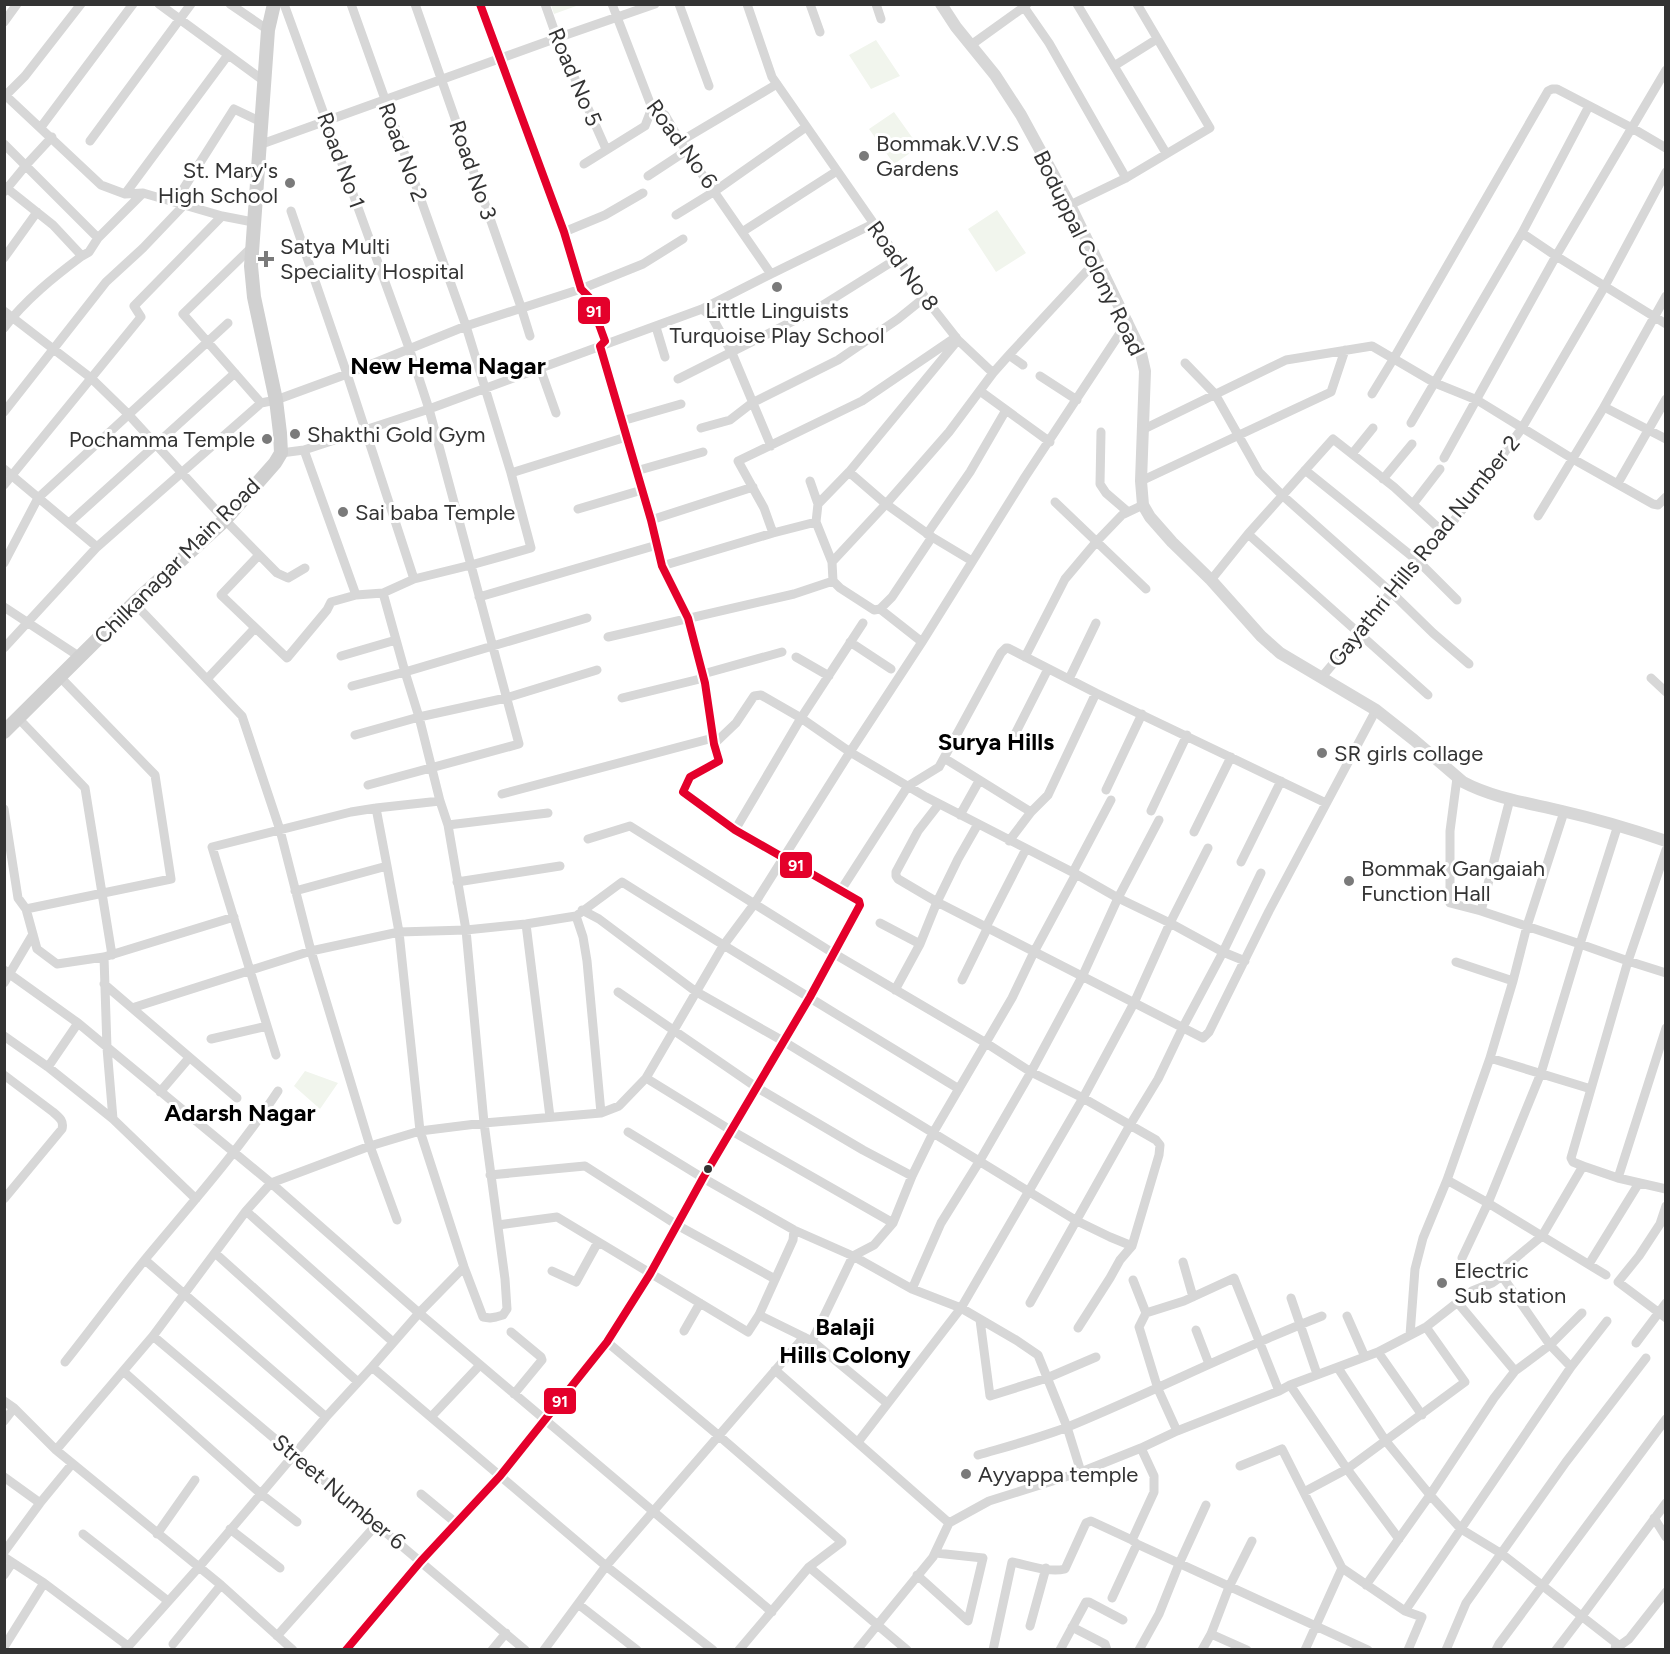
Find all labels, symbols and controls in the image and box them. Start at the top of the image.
street label: Road No 5 [542,24,608,130]
street label: Road No 6 [641,94,723,194]
street label: Road No 2 [373,99,433,205]
street label: Road No 1 [311,108,371,212]
street label: Road No 3 [443,117,503,223]
place label: Bommak.V.V.S Gardens [876,130,1019,182]
street label: Boduppal Colony Road [1028,146,1150,360]
marker: Bommak.V.V.S Gardens [857,149,871,163]
place label: St. Mary's High School [158,157,278,209]
marker: St. Mary's High School [283,176,297,190]
street label: Road No 8 [861,216,945,316]
place label: Satya Multi Speciality Hospital [280,233,464,285]
marker: Satya Multi Speciality Hospital [257,250,275,268]
marker: Little Linguists Turquoise Play School [770,280,784,294]
line badge: 91 [577,296,611,325]
place label: Little Linguists Turquoise Play School [669,297,885,349]
text: 91 [586,302,602,321]
district label: New Hema Nagar [350,351,546,380]
place label: Shakthi Gold Gym [307,421,485,448]
place label: Pochamma Temple [69,426,255,453]
marker: Shakthi Gold Gym [288,427,302,441]
street label: Gayathri Hills Road Number 2 [1322,430,1526,672]
marker: Pochamma Temple [260,432,274,446]
street label: Chilkanagar Main Road [88,472,266,650]
place label: Sai baba Temple [355,499,515,526]
marker: Sai baba Temple [336,505,350,519]
district label: Surya Hills [938,727,1054,756]
place label: SR girls collage [1334,740,1483,767]
marker: SR girls collage [1315,746,1329,760]
line badge: 91 [779,851,813,879]
place label: Bommak Gangaiah Function Hall [1361,855,1545,907]
text: 91 [788,856,804,875]
marker: Bommak Gangaiah Function Hall [1342,874,1356,888]
district label: Adarsh Nagar [164,1098,316,1127]
unlabelled marker [702,1163,714,1175]
place label: Electric Sub station [1454,1257,1566,1309]
marker: Electric Sub station [1435,1276,1449,1290]
district label: Balaji Hills Colony [779,1312,911,1369]
line badge: 91 [543,1387,577,1415]
text: 91 [552,1392,568,1411]
street label: Street Number 6 [267,1429,411,1555]
place label: Ayyappa temple [978,1461,1138,1488]
marker: Ayyappa temple [959,1467,973,1481]

